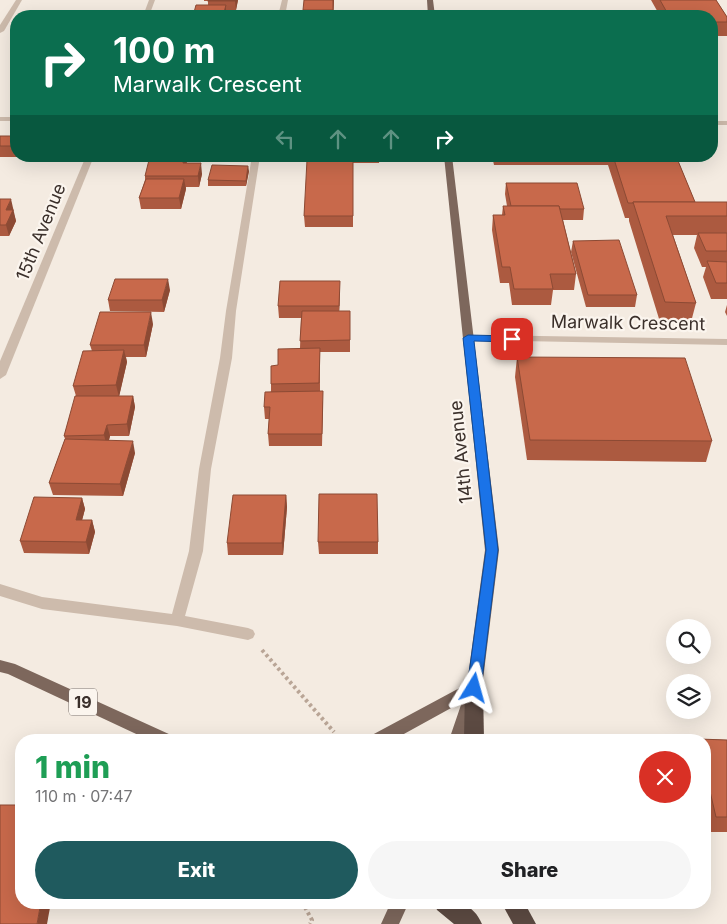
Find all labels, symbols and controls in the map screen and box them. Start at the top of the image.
text: 100 m [113,29,216,71]
icon: right [30,30,95,95]
text: Marwalk Crescent [113,71,302,97]
icon: left [271,125,299,153]
icon: ahead [324,125,352,153]
icon: ahead [377,125,405,153]
icon: right [430,125,458,153]
street label: 15th Avenue [11,180,70,284]
street label: Marwalk Crescent [551,311,705,334]
pin [491,318,533,360]
icon: arrive [498,325,526,353]
street label: 14th Avenue [445,399,476,505]
map controls [666,619,711,719]
button: search [666,619,711,664]
position arrow [447,661,499,713]
button: layers [666,674,711,719]
road number: 19 [69,689,97,716]
text: 1 min [35,749,110,785]
button: close [639,751,691,803]
text: 110 m · 07:47 [35,786,133,806]
button: Exit [35,841,358,899]
button: Share [368,841,691,899]

